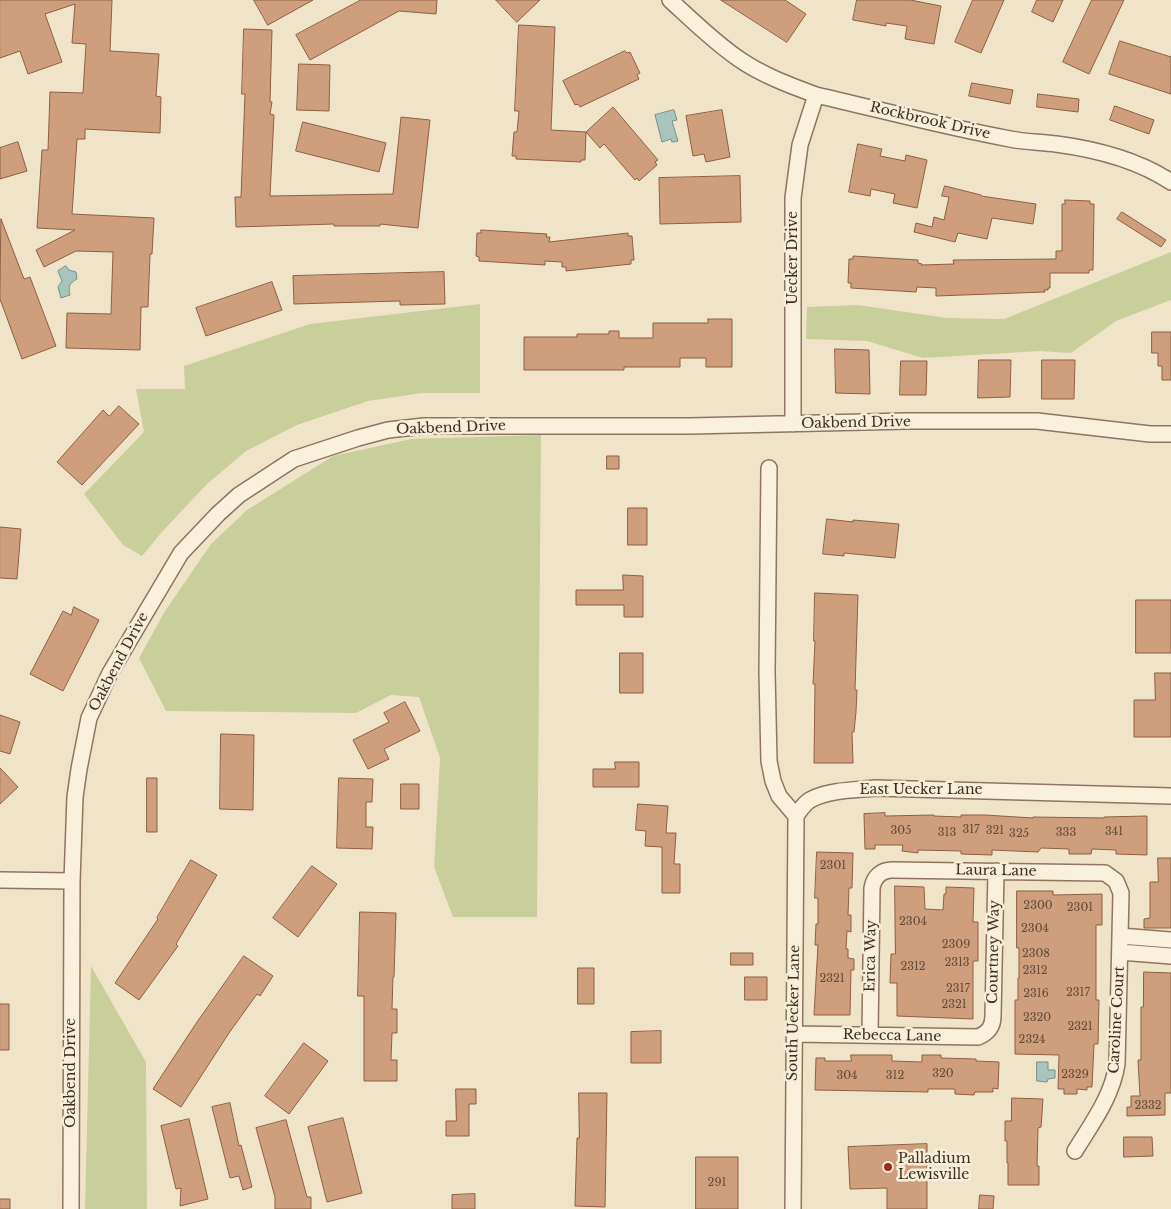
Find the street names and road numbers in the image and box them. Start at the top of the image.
street label: Rockbrook Drive [868,99,992,143]
street label: Uecker Drive [785,211,801,305]
street label: Oakbend Drive [801,414,911,432]
street label: Oakbend Drive [396,418,506,438]
street label: Oakbend Drive [86,610,152,714]
street label: East Uecker Lane [859,782,983,798]
street label: Laura Lane [955,862,1037,880]
street label: Courtney Way [985,900,1003,1004]
street label: Erica Way [862,920,880,992]
street label: South Uecker Lane [784,945,804,1081]
street label: Caroline Court [1106,966,1128,1074]
street label: Oakbend Drive [63,1018,79,1128]
street label: Rebecca Lane [843,1027,941,1045]

